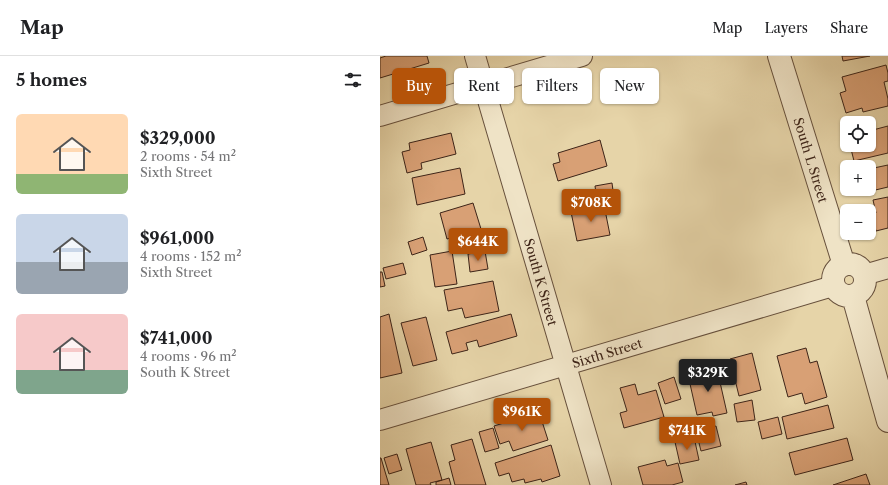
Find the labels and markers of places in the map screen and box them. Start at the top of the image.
pin: $708K [563,189,619,223]
pin: $644K [450,228,506,262]
pin: $329K [680,359,736,393]
pin: $961K [494,398,550,432]
pin: $741K [659,417,715,451]

